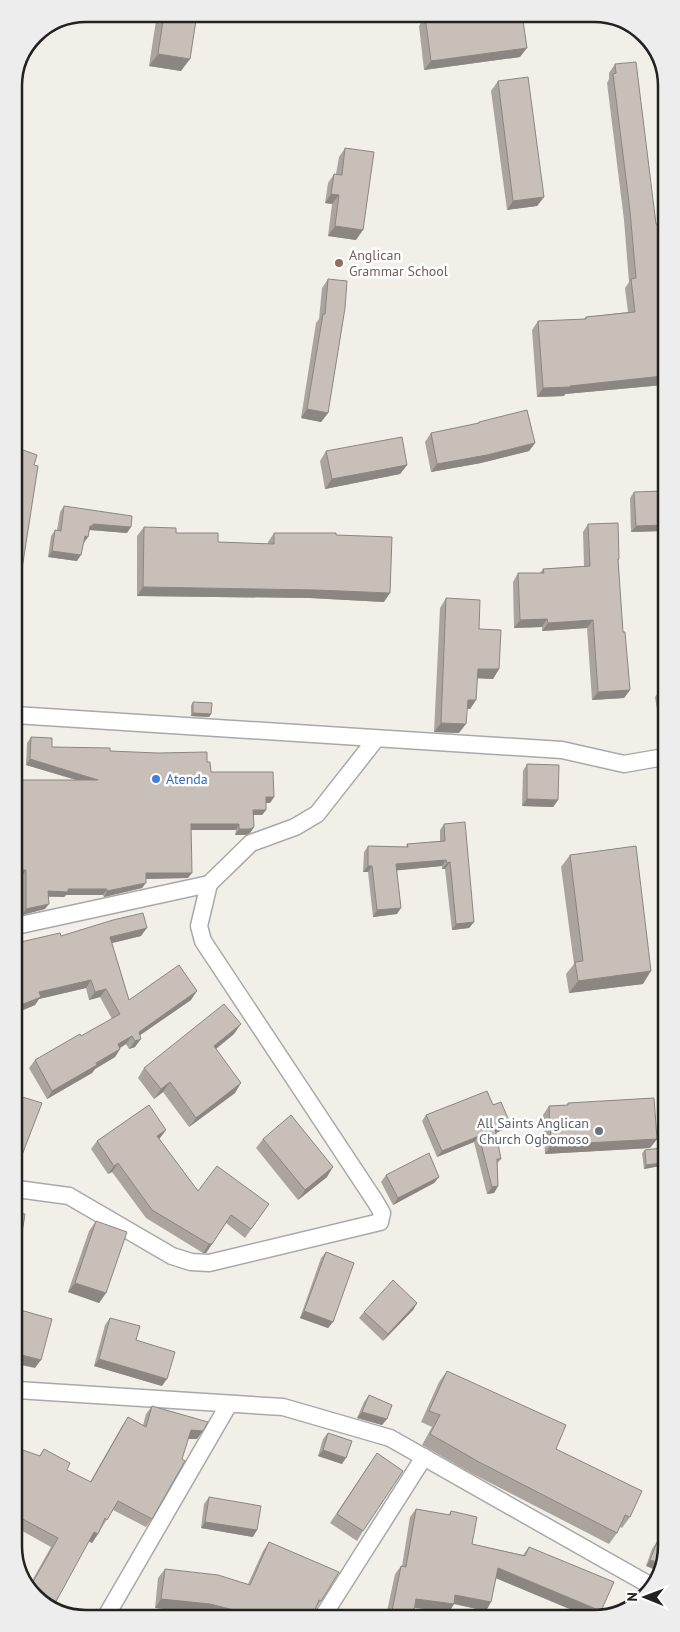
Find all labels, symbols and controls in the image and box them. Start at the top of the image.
place label: Anglican Grammar School [349,246,448,280]
marker: Anglican Grammar School [333,257,345,269]
place label: Atenda [166,770,208,788]
marker: Atenda [150,773,162,785]
place label: All Saints Anglican Church Ogbomoso [477,1114,589,1148]
marker: All Saints Anglican Church Ogbomoso [593,1125,605,1137]
north arrow [620,1572,670,1622]
text: N [623,1592,641,1602]

